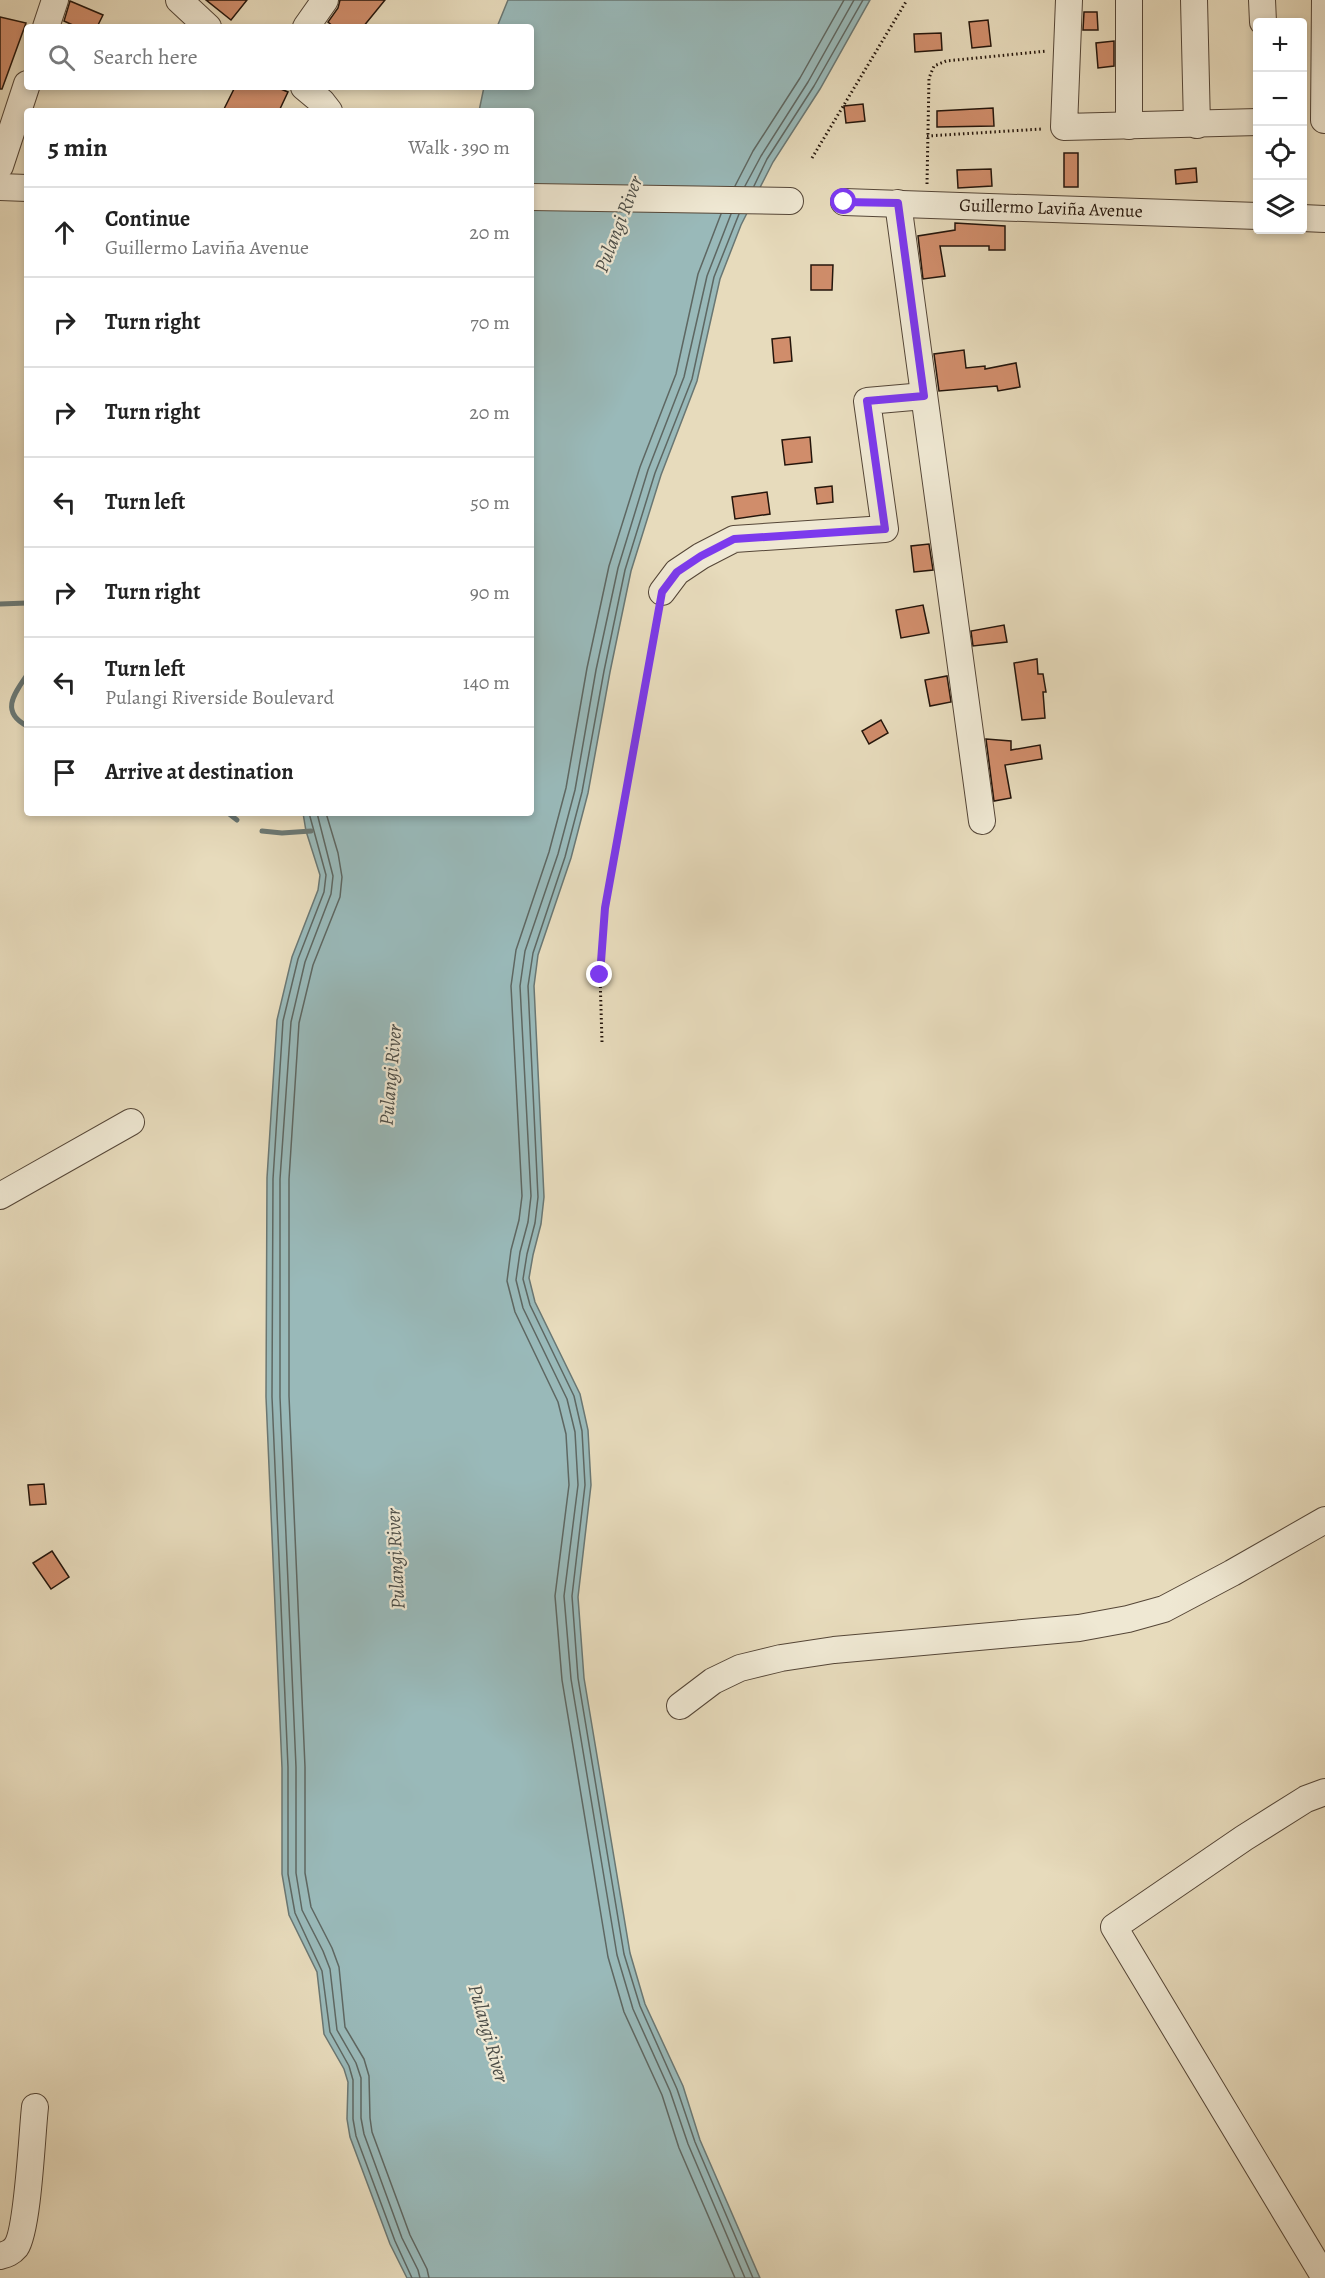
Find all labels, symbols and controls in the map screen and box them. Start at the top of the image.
map controls [1253,18,1307,234]
button: + [1253,18,1307,72]
search box [24,24,534,90]
icon: search [45,41,78,74]
text: Search here [93,42,198,72]
button: − [1253,72,1307,126]
button: locate [1253,126,1307,180]
text: 5 min [48,130,108,165]
text: Walk · 390 m [408,134,510,161]
water label: Pulangi River [588,171,650,276]
button: layers [1253,180,1307,234]
route start [830,188,856,214]
street label: Guillermo Laviña Avenue [959,193,1143,223]
text: Continue [105,204,190,234]
icon: ahead [48,216,81,249]
text: 20 m [469,219,510,246]
text: Guillermo Laviña Avenue [105,234,309,261]
icon: right [48,306,81,339]
text: Turn right [105,307,201,337]
text: 70 m [470,309,510,336]
icon: right [48,396,81,429]
text: Turn right [105,397,201,427]
text: 20 m [469,399,510,426]
icon: left [48,486,81,519]
text: Turn left [105,487,185,517]
text: 50 m [470,489,510,516]
icon: right [48,576,81,609]
text: Turn right [105,577,201,607]
text: 90 m [470,579,510,606]
text: Turn left [105,654,185,684]
icon: left [48,666,81,699]
text: 140 m [463,669,510,696]
text: Pulangi Riverside Boulevard [105,684,334,711]
icon: arrive [48,756,81,789]
text: Arrive at destination [105,757,294,787]
route end [586,961,612,987]
water label: Pulangi River [373,1022,408,1127]
water label: Pulangi River [379,1507,412,1610]
water label: Pulangi River [462,1981,516,2086]

